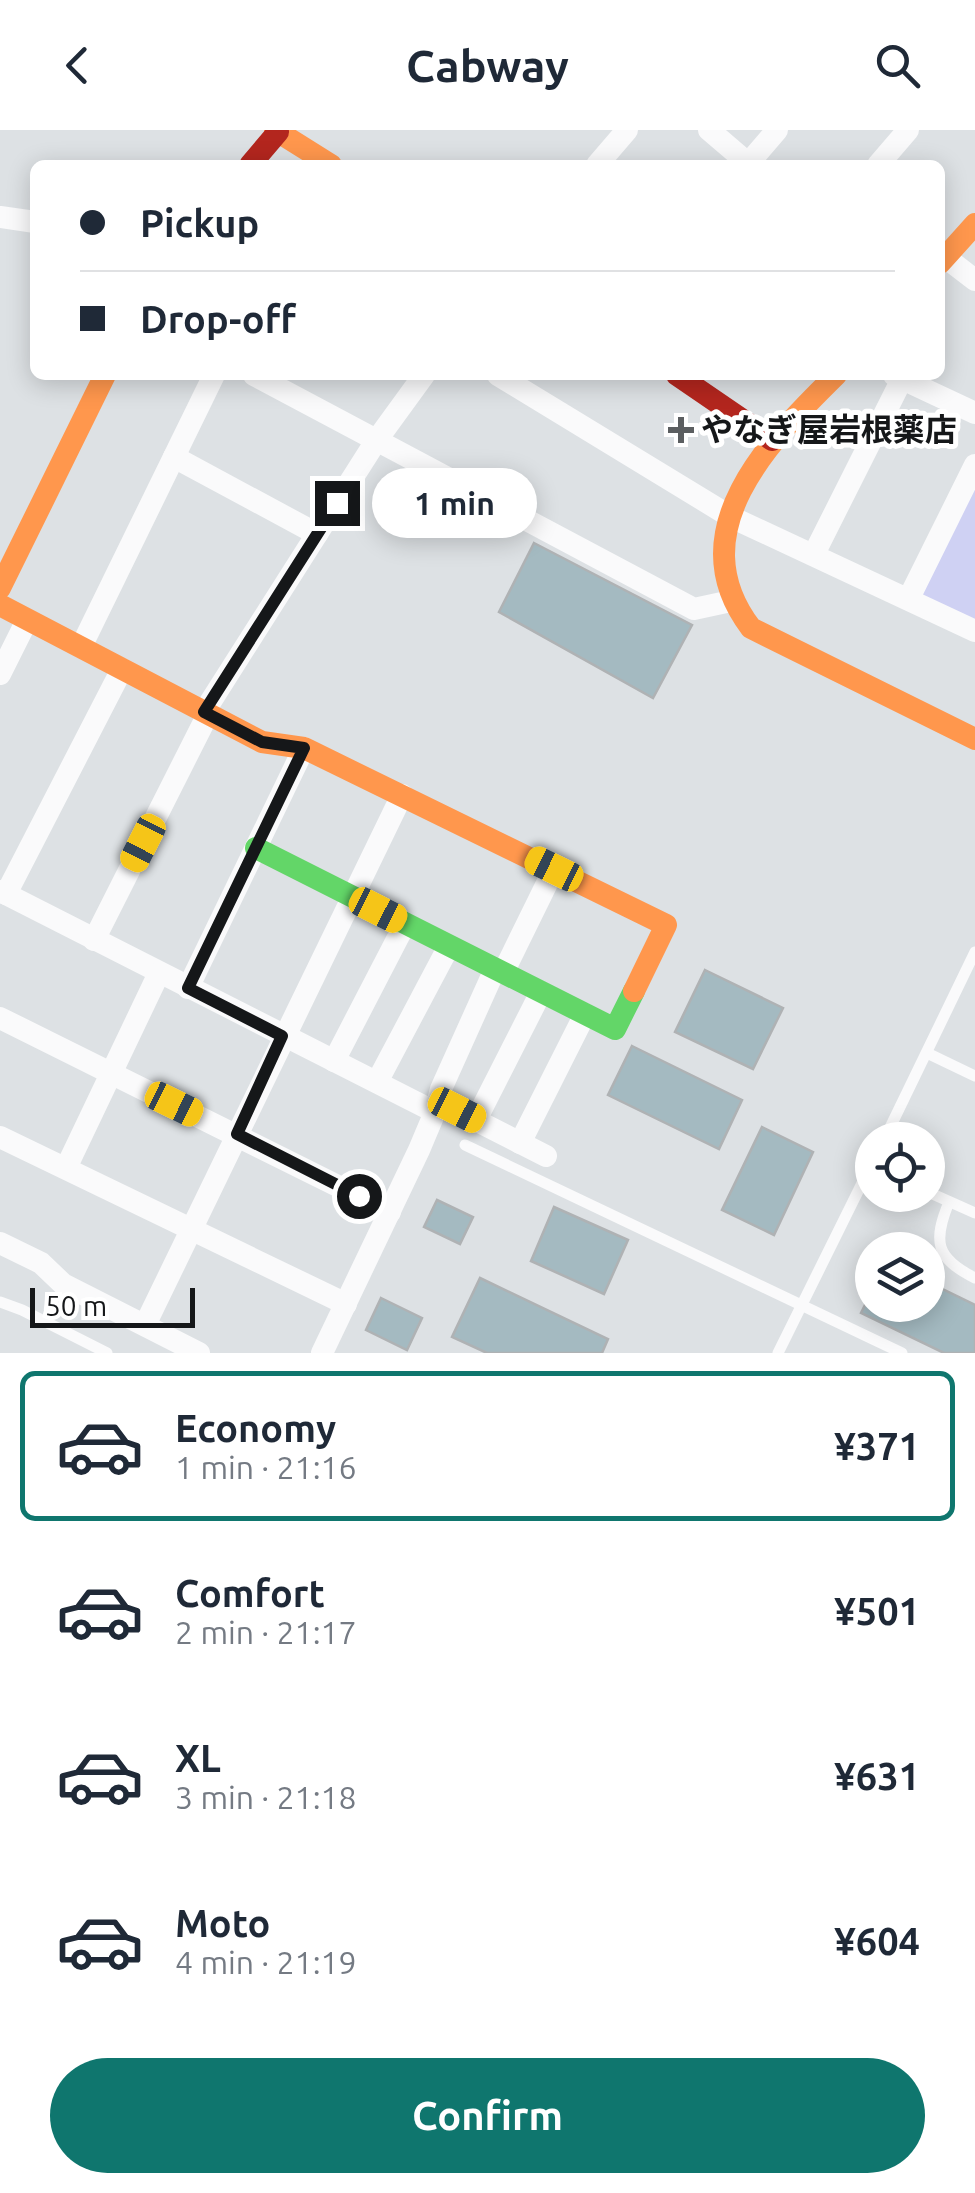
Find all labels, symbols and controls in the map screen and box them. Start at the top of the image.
icon: back [50,38,105,93]
icon: search [870,38,925,93]
text: Cabway [406,40,569,91]
text: Pickup [140,202,259,244]
text: Drop-off [140,298,296,340]
place label: やなぎ屋岩根薬店 [701,411,957,447]
marker: やなぎ屋岩根薬店 [670,419,692,441]
callout: 1 min [372,468,537,538]
route end [315,481,360,526]
text: 1 min [414,485,495,521]
car [116,809,170,877]
car [520,842,588,896]
car [344,883,412,937]
car [140,1077,208,1131]
car [423,1083,491,1137]
map controls [855,1122,945,1322]
button: locate [855,1122,945,1212]
route start [337,1174,382,1219]
button: layers [855,1232,945,1322]
scale bar [30,1283,195,1328]
text: 50 m [45,1290,107,1321]
icon: car [55,1401,145,1491]
text: Economy [175,1407,336,1449]
text: ¥371 [834,1425,920,1467]
text: 1 min · 21:16 [175,1449,357,1485]
icon: car [55,1566,145,1656]
text: Comfort [175,1572,325,1614]
text: ¥501 [834,1590,920,1632]
text: 2 min · 21:17 [175,1614,357,1650]
icon: car [55,1731,145,1821]
text: XL [175,1737,221,1779]
text: ¥631 [834,1755,920,1797]
text: 3 min · 21:18 [175,1779,357,1815]
icon: car [55,1896,145,1986]
text: Moto [175,1902,270,1944]
text: ¥604 [834,1920,920,1962]
text: 4 min · 21:19 [175,1944,357,1980]
button: Confirm [50,2058,925,2173]

